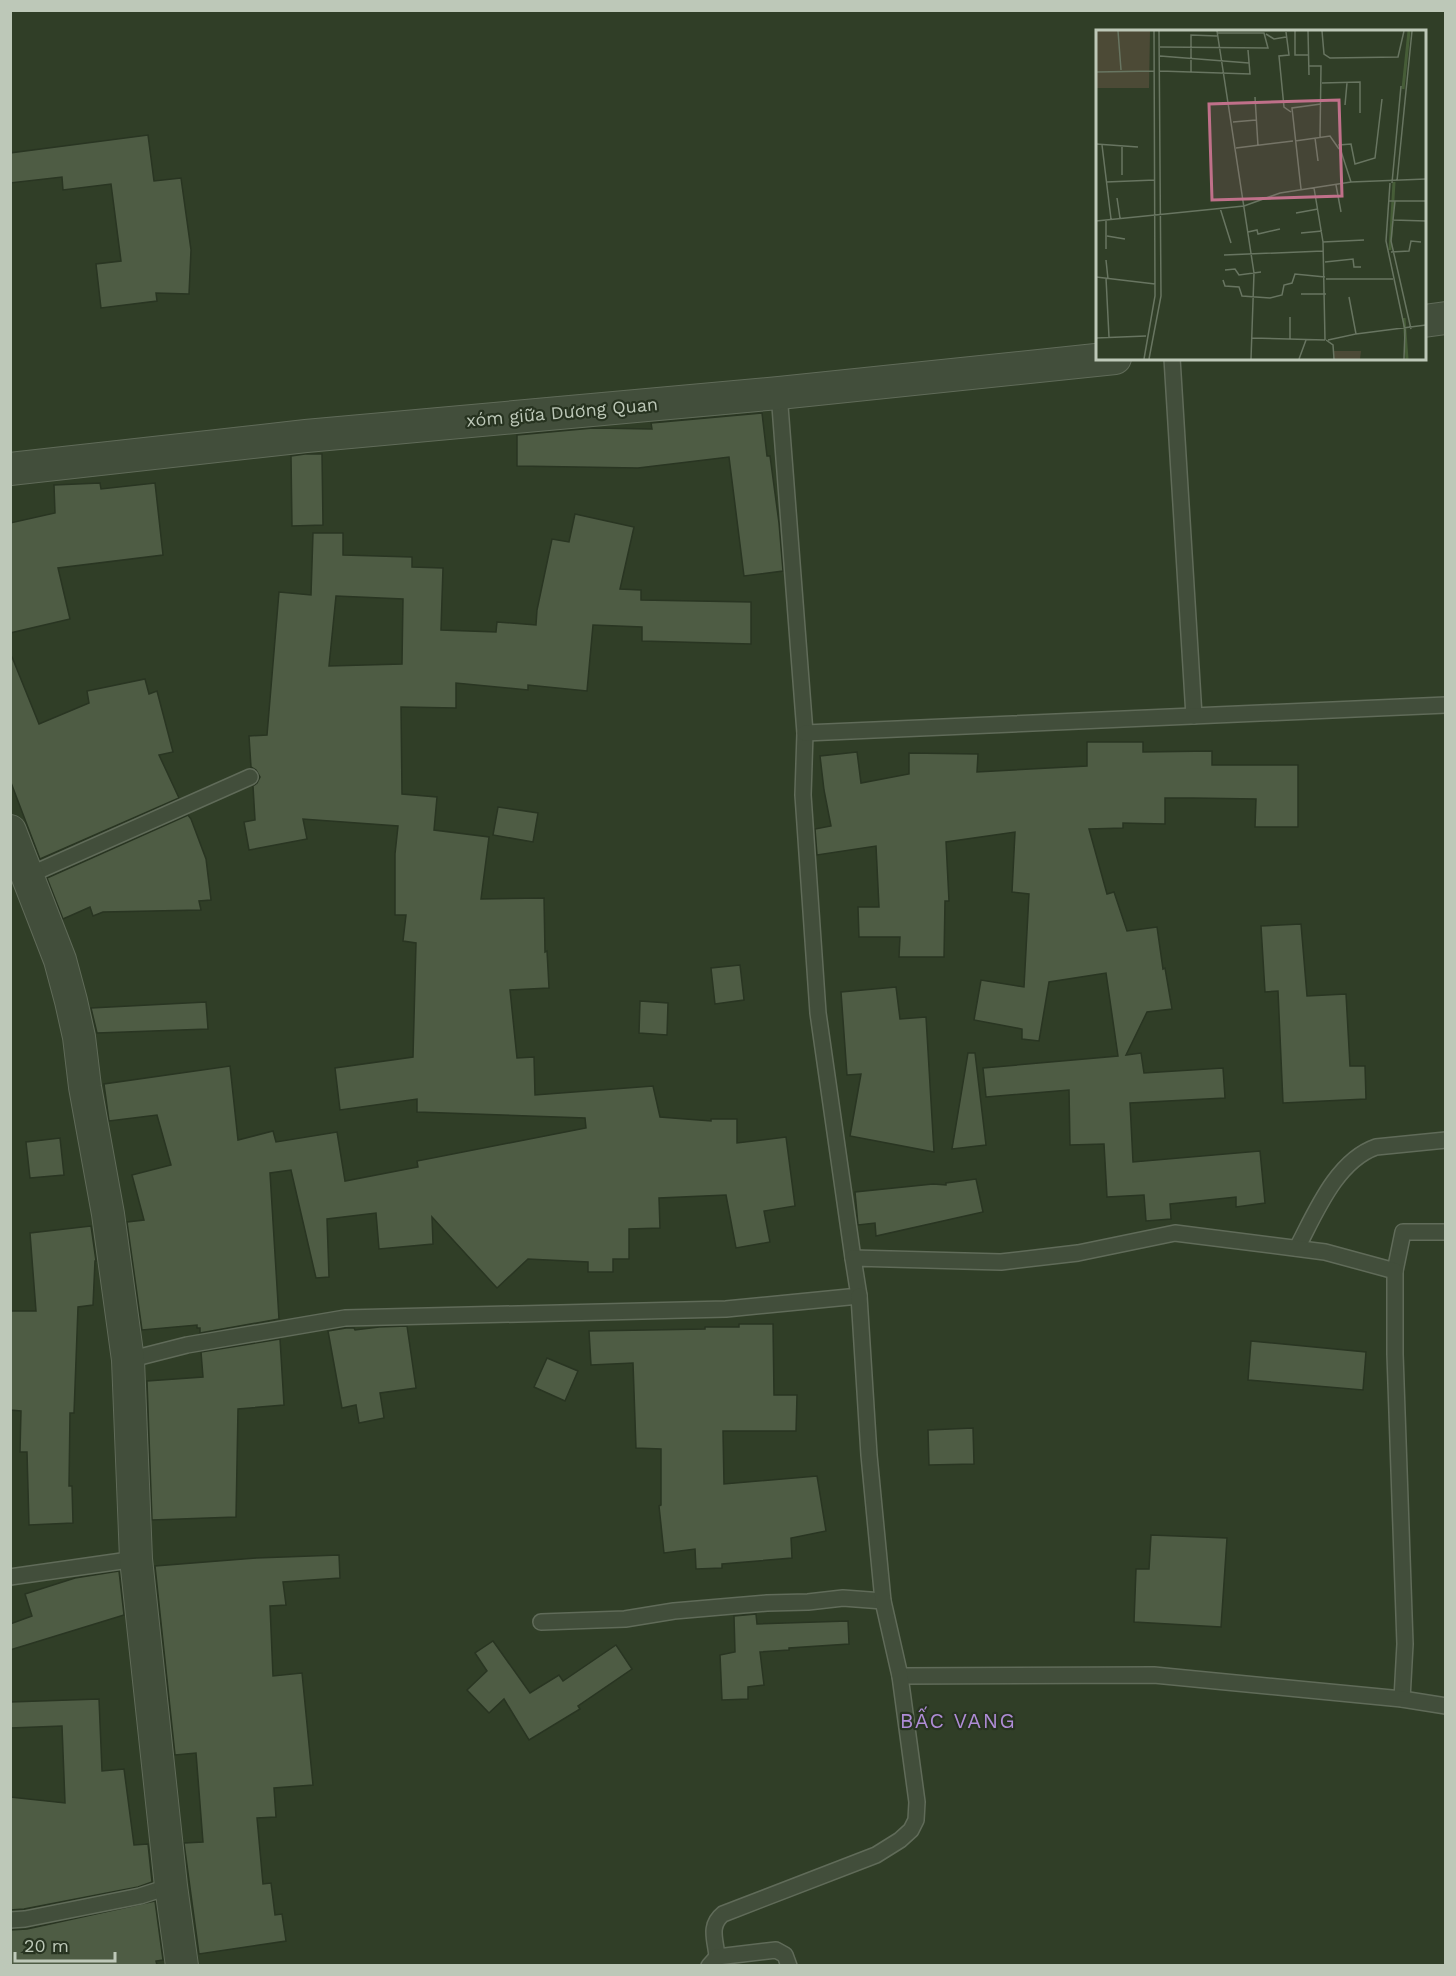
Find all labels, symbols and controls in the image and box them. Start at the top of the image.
inset map [1096,30,1426,360]
street label: xóm giữa Dương Quan [465,393,659,431]
district label: BẤC VANG [900,1706,1016,1733]
scale bar [15,1925,116,1963]
text: 20 m [24,1935,69,1956]

